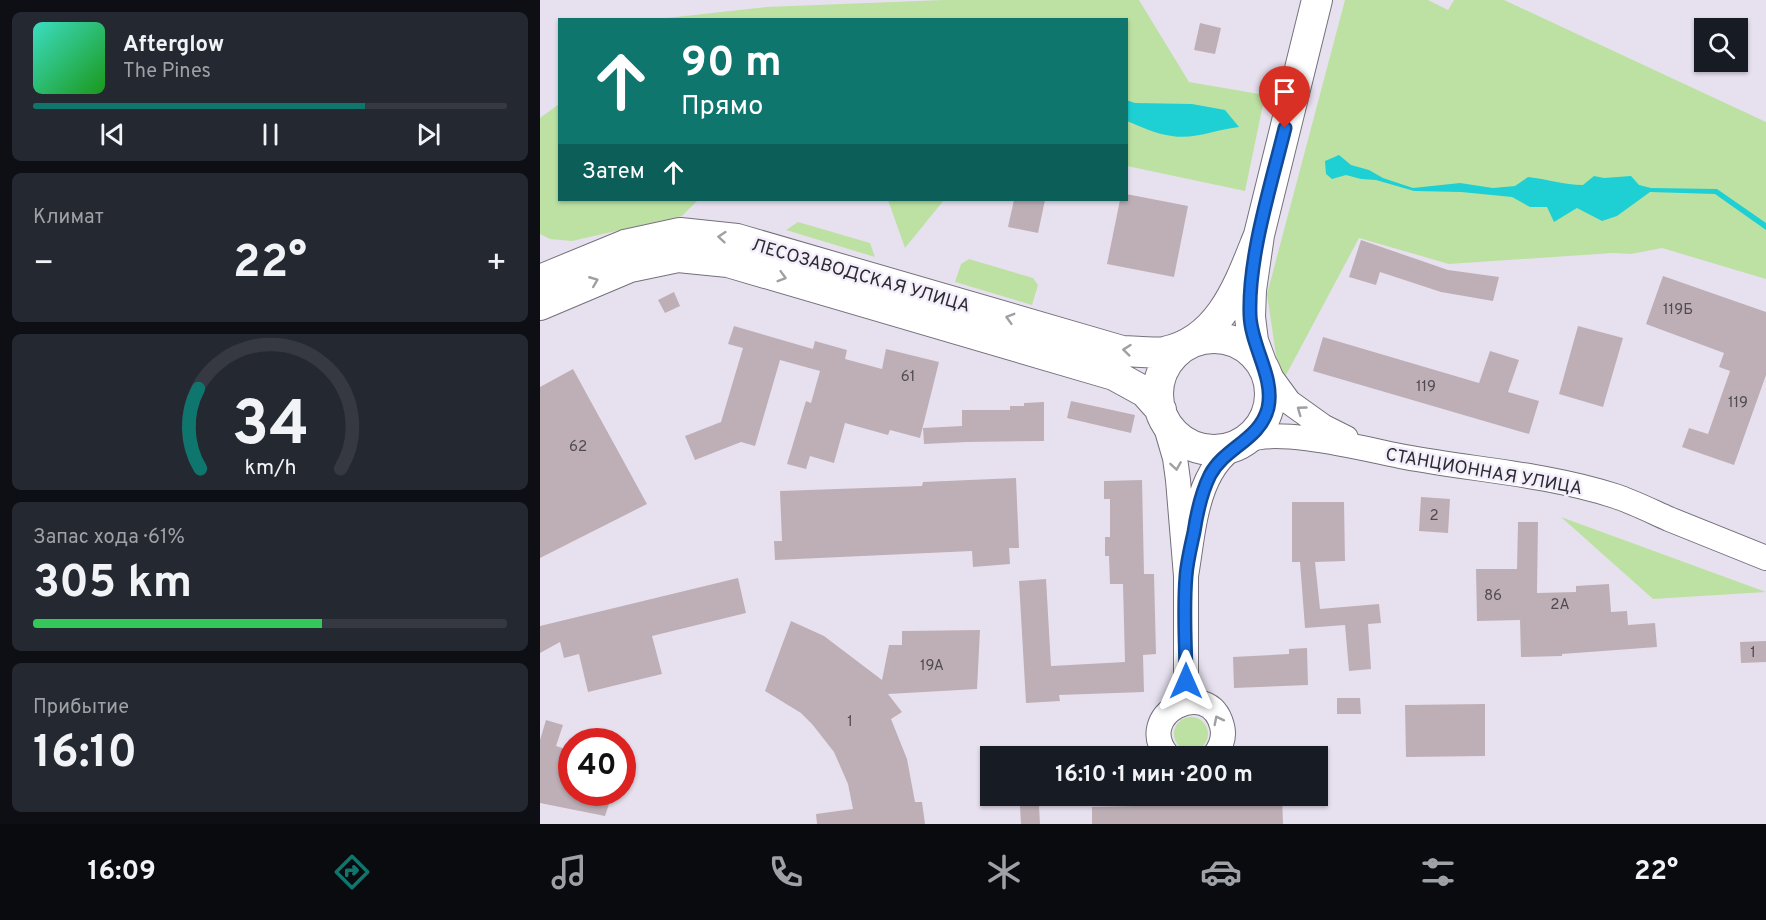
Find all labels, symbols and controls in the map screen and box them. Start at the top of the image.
map controls [1694,18,1748,72]
button: search [1694,18,1748,72]
text: Afterglow [123,32,224,59]
text: 90 m [681,38,782,91]
icon: ahead [582,42,660,120]
text: The Pines [123,59,211,85]
pin [1259,66,1310,128]
icon: arrive [1268,75,1301,108]
text: Прямо [681,90,763,124]
icon: previous [96,118,129,151]
icon: pause [254,118,287,151]
icon: next [412,118,445,151]
icon: ahead [657,156,690,189]
text: Затем [582,159,645,186]
text: Климат [33,205,104,231]
one-way arrow [717,231,726,244]
street label: ЛЕСОЗАВОДСКАЯ УЛИЦА [749,234,973,319]
text: 22° [233,236,307,293]
text: − [33,244,54,286]
text: + [486,244,507,286]
one-way arrow [777,270,787,282]
one-way arrow [587,276,598,288]
house number: 119Б [1663,301,1693,320]
one-way arrow [1005,313,1016,325]
one-way arrow [1122,345,1131,357]
house number: 61 [901,368,915,387]
house number: 119 [1416,378,1436,397]
text: 34 [231,388,309,467]
house number: 119 [1728,394,1748,413]
one-way arrow [1296,406,1307,417]
house number: 62 [569,438,587,457]
street label: СТАНЦИОННАЯ УЛИЦА [1383,444,1584,501]
text: km/h [244,455,296,482]
one-way arrow [1169,461,1182,471]
house number: 2 [1429,507,1439,526]
text: Запас хода · 61% [33,525,185,551]
text: 305 km [33,556,192,613]
house number: 86 [1484,587,1502,606]
house number: 2А [1550,596,1570,615]
house number: 1 [1750,644,1756,663]
position arrow [1154,649,1218,713]
house number: 19А [920,657,944,676]
text: Прибытие [33,695,129,721]
house number: 1 [847,713,853,732]
one-way arrow [1214,715,1225,726]
text: 16:10 [33,726,137,783]
speed limit sign: 40 [558,728,636,806]
text: 16:10 · 1 мин · 200 m [1055,762,1253,789]
icon: directions [331,851,373,893]
icon: music [548,851,590,893]
icon: phone [765,851,807,893]
icon: climate [983,851,1025,893]
icon: car [1200,851,1242,893]
icon: filters [1417,851,1459,893]
text: 16:09 [88,855,156,889]
text: 22° [1634,855,1678,889]

